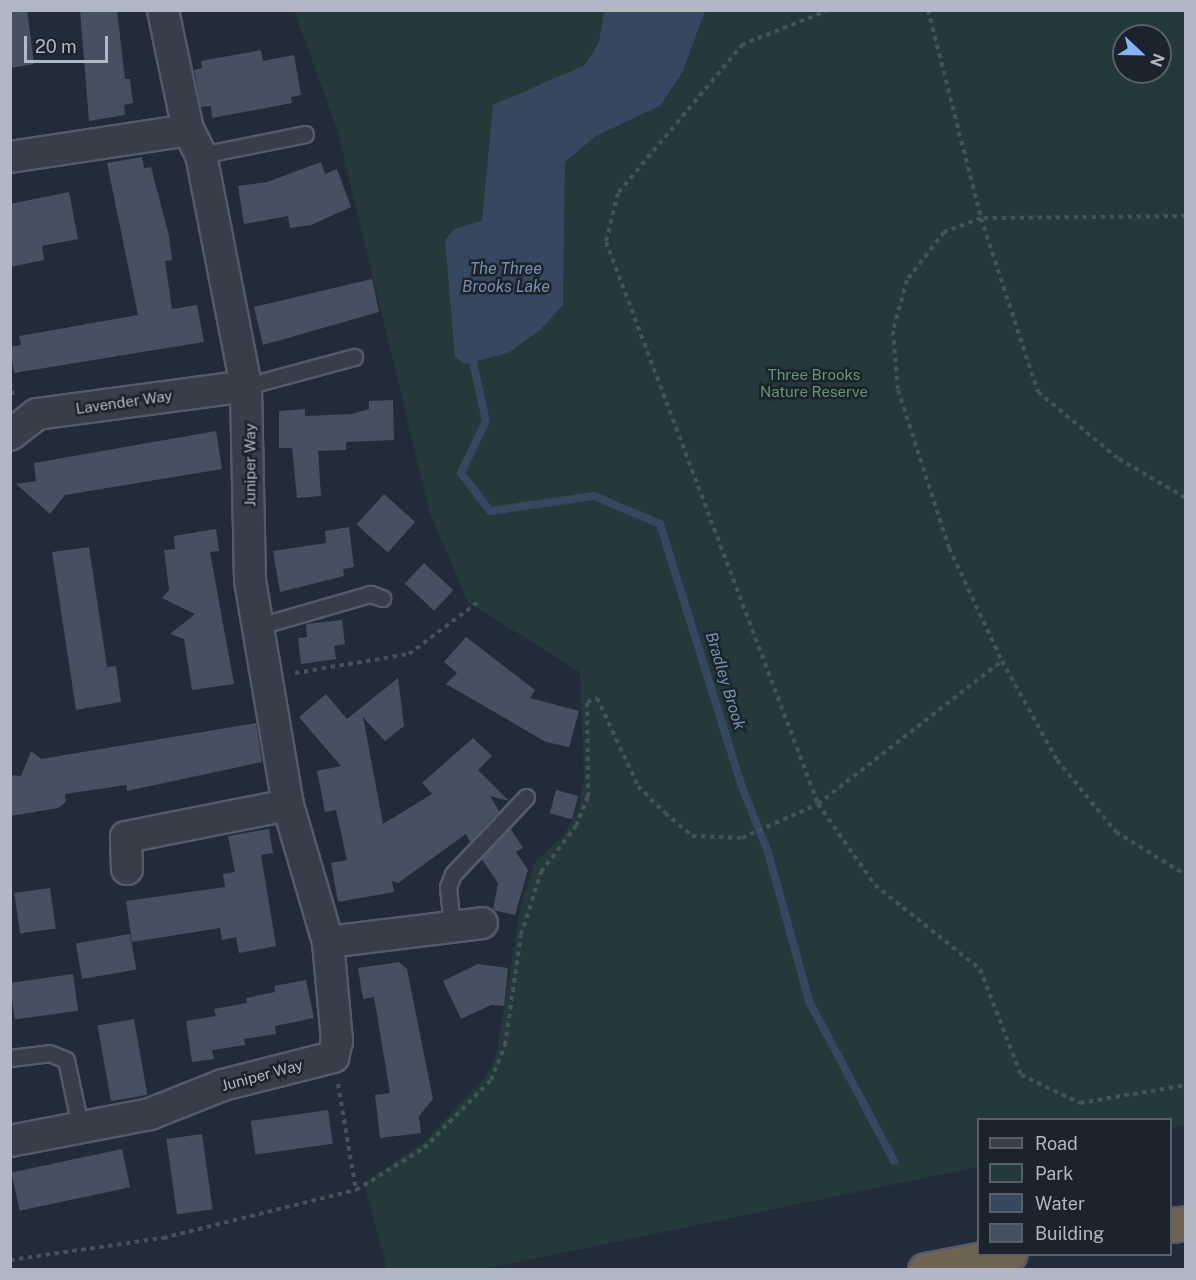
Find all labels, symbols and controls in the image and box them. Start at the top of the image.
scale bar [27,24,111,62]
north arrow [1112,24,1172,84]
text: 20 m [35,36,77,57]
text: N [1146,51,1168,70]
water label: The Three Brooks Lake [462,259,550,297]
park label: Three Brooks Nature Reserve [760,365,868,400]
street label: Lavender Way [74,386,174,418]
street label: Juniper Way [241,423,259,507]
water label: Bradley Brook [701,630,749,732]
street label: Juniper Way [219,1055,305,1095]
legend [977,1118,1172,1256]
text: Road [1035,1133,1078,1154]
text: Park [1035,1163,1073,1184]
text: Water [1035,1193,1085,1214]
text: Building [1035,1223,1104,1244]

